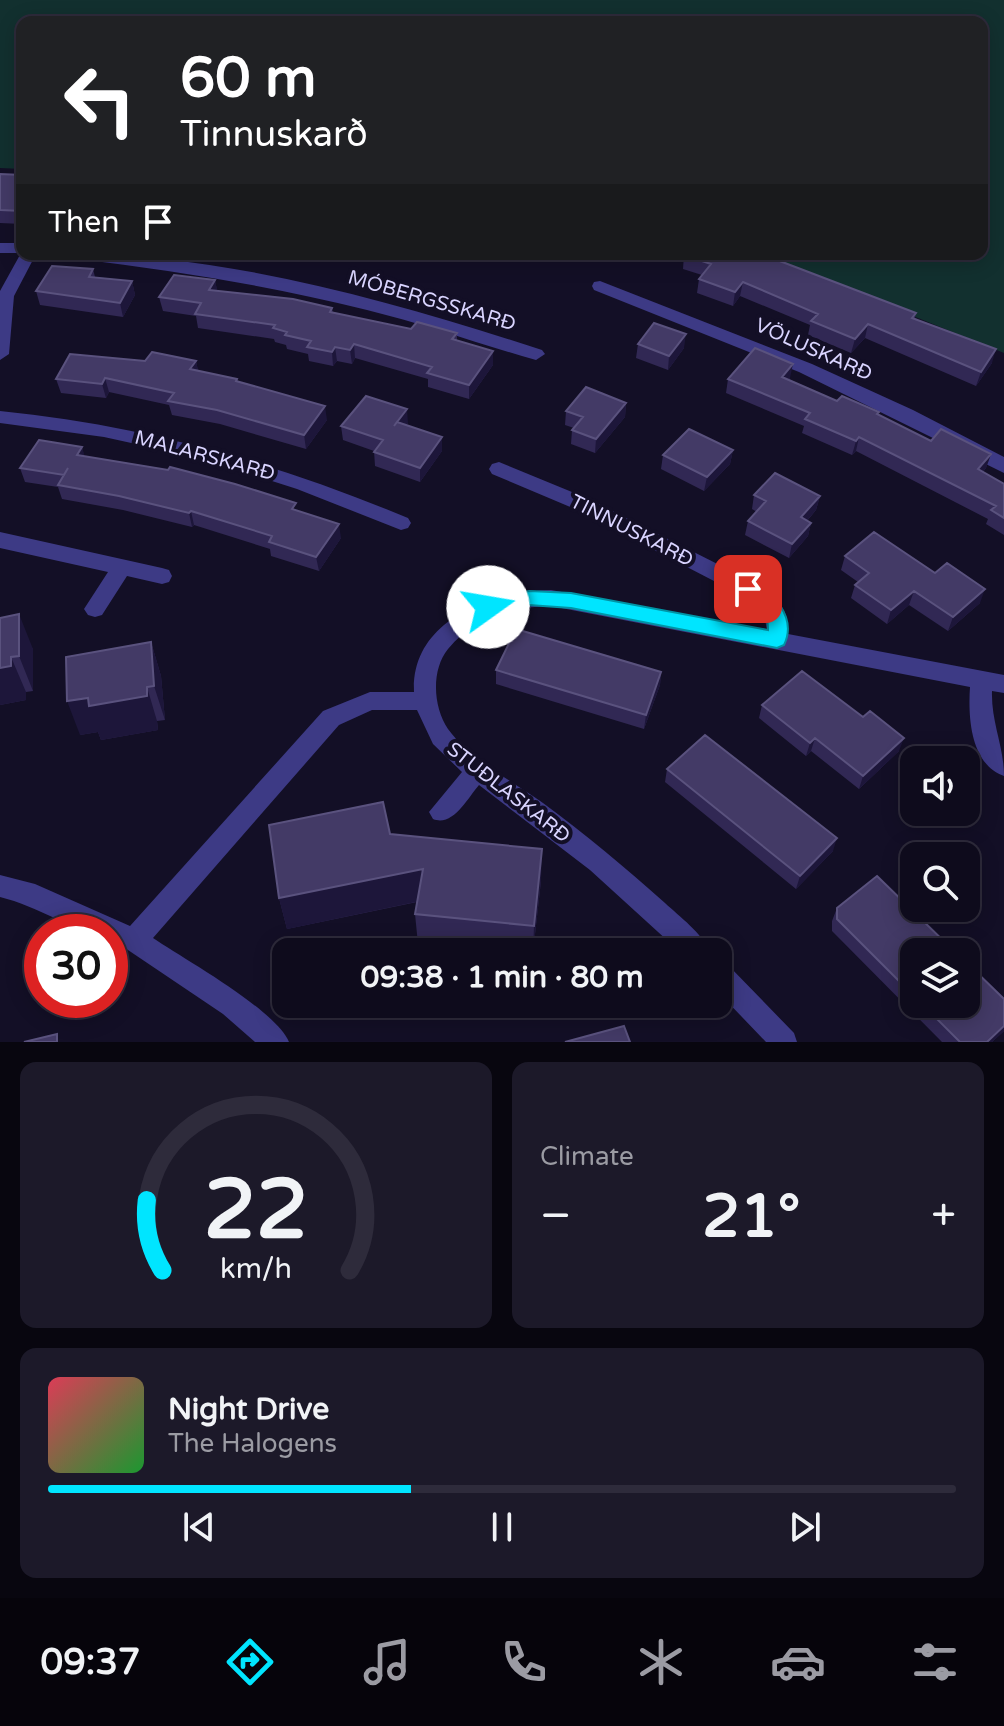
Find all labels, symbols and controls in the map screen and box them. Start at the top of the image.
text: 60 m [180,45,316,112]
icon: left [48,48,152,152]
text: Tinnuskarð [180,113,368,156]
icon: arrive [136,200,180,244]
text: Then [48,204,120,241]
street label: MÓBERGSSKARÐ [345,265,519,336]
street label: VÖLUSKARÐ [751,312,876,386]
street label: MALARSKARÐ [132,426,277,486]
street label: TINNUSKARÐ [566,490,697,572]
pin [714,555,782,623]
position arrow [446,565,530,649]
icon: arrive [726,567,770,611]
street label: STUÐLASKARÐ [442,737,575,848]
map controls [900,746,980,1018]
button: sound [900,746,980,826]
button: search [900,842,980,922]
speed limit sign: 30 [24,914,128,1018]
button: layers [900,938,980,1018]
text: 09:38 · 1 min · 80 m [361,959,643,996]
text: Climate [540,1141,634,1172]
text: 22 [204,1161,308,1261]
text: 21° [702,1181,800,1253]
text: − [540,1190,571,1243]
text: + [931,1190,956,1243]
text: km/h [220,1252,292,1286]
text: Night Drive [168,1391,329,1428]
text: The Halogens [168,1428,337,1459]
icon: previous [177,1505,221,1549]
icon: pause [480,1505,524,1549]
icon: next [783,1505,827,1549]
icon: directions [222,1634,278,1690]
icon: music [359,1634,415,1690]
icon: phone [496,1634,552,1690]
icon: climate [633,1634,689,1690]
icon: car [770,1634,826,1690]
icon: filters [907,1634,963,1690]
text: 09:37 [41,1641,140,1684]

